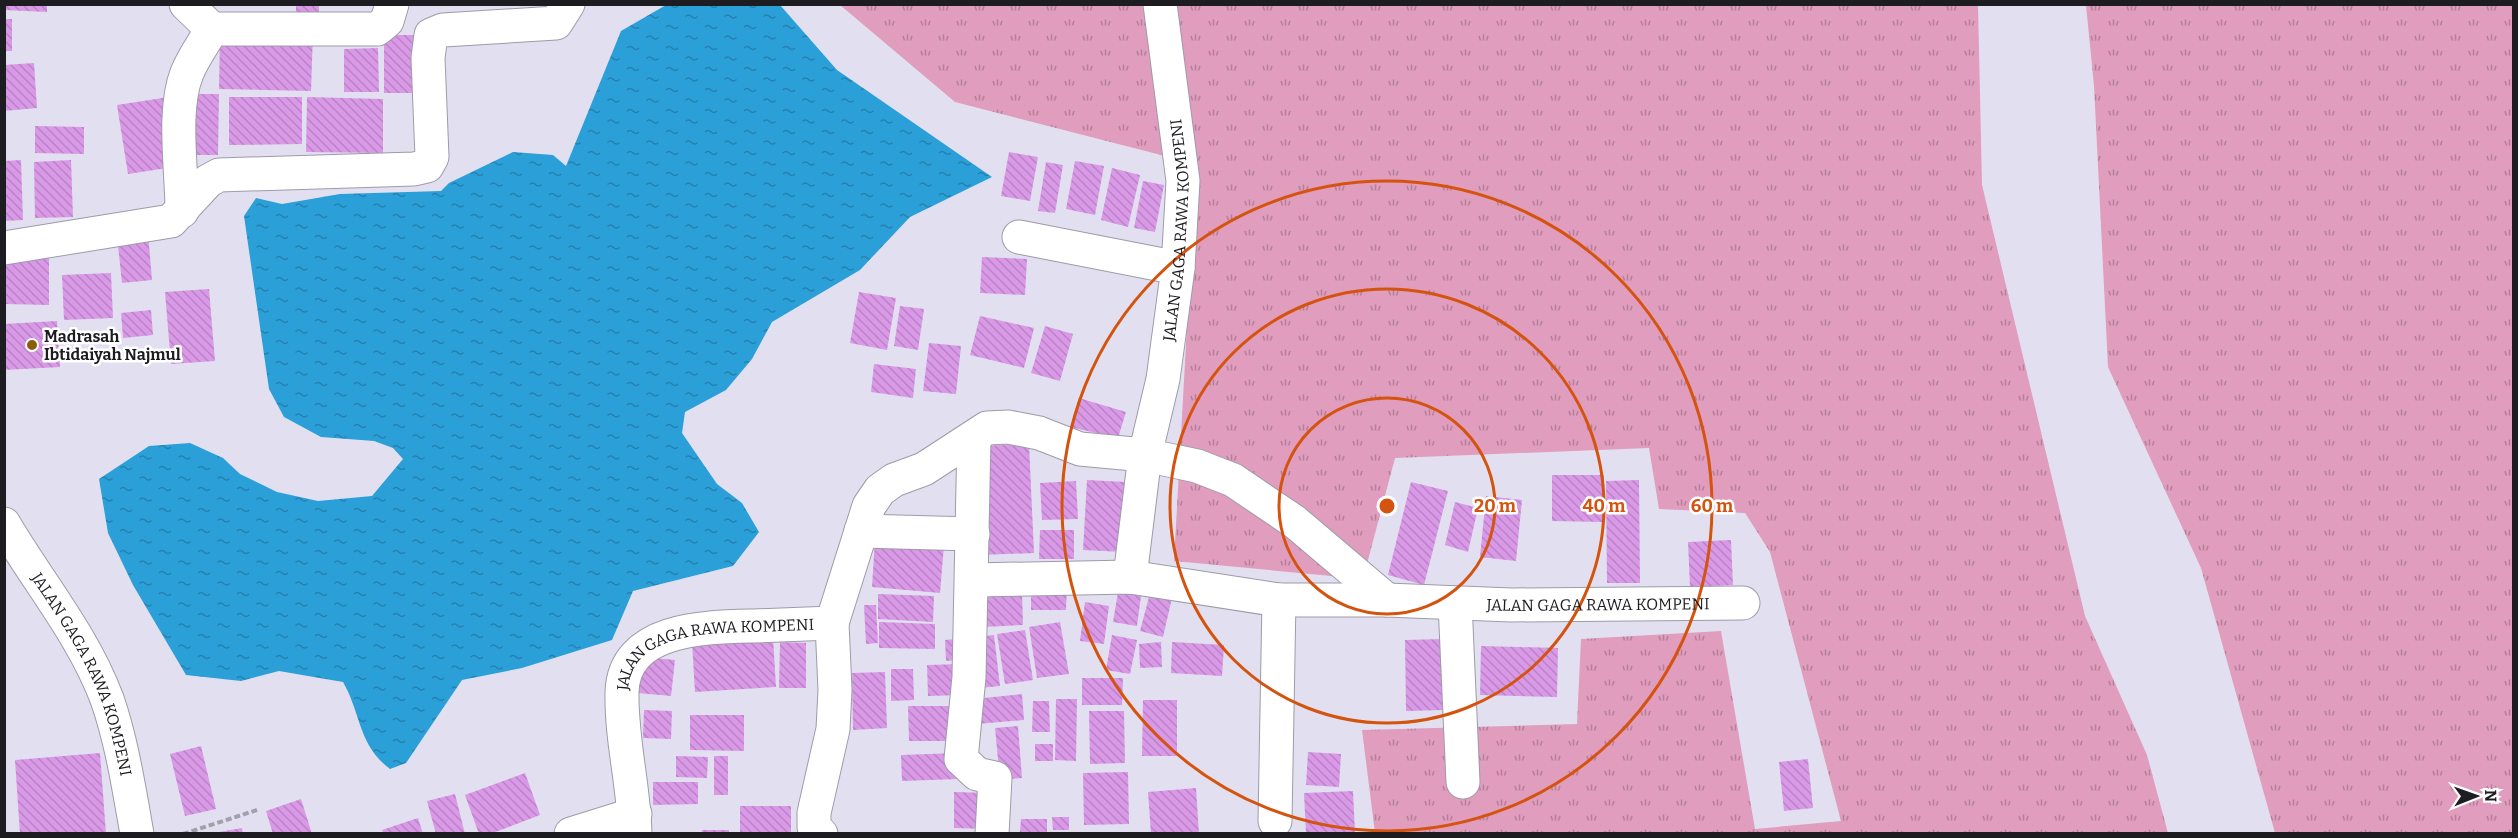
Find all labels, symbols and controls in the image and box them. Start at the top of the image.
street label: JALAN GAGA RAWA KOMPENI [1159,118,1193,343]
place label: Madrasah Ibtidaiyah Najmul [44,327,181,364]
marker: Madrasah Ibtidaiyah Najmul [25,338,39,352]
text: 20 m [1474,495,1516,517]
text: 40 m [1583,495,1625,517]
text: 60 m [1691,495,1733,517]
centre of rings [1377,496,1397,516]
street label: JALAN GAGA RAWA KOMPENI [27,568,136,777]
street label: JALAN GAGA RAWA KOMPENI [1485,594,1710,615]
street label: JALAN GAGA RAWA KOMPENI [612,614,814,692]
north arrow [2446,766,2506,826]
text: N [2481,789,2500,802]

